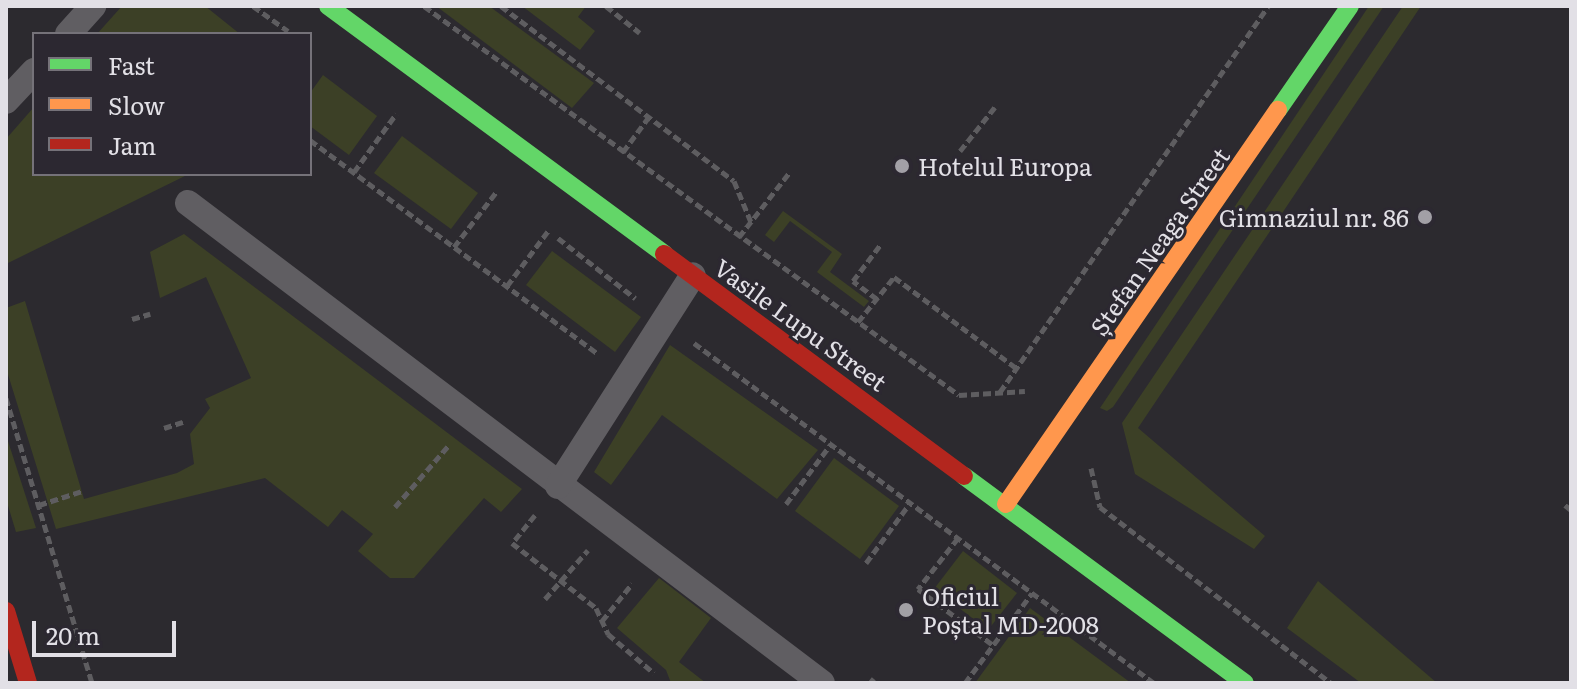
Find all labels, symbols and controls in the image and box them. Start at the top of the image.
legend [32,32,312,176]
text: Fast [108,47,155,82]
text: Slow [108,87,165,122]
text: Jam [108,127,156,162]
street label: Ștefan Neaga Street [1083,142,1235,340]
place label: Hotelul Europa [918,152,1092,180]
marker: Hotelul Europa [893,157,911,175]
place label: Gimnaziul nr. 86 [1219,203,1409,231]
marker: Gimnaziul nr. 86 [1416,208,1434,226]
street label: Vasile Lupu Street [709,252,893,396]
place label: Oficiul Poștal MD-2008 [922,582,1099,638]
marker: Oficiul Poștal MD-2008 [897,601,915,619]
scale bar [36,605,180,655]
text: 20 m [46,617,100,652]

